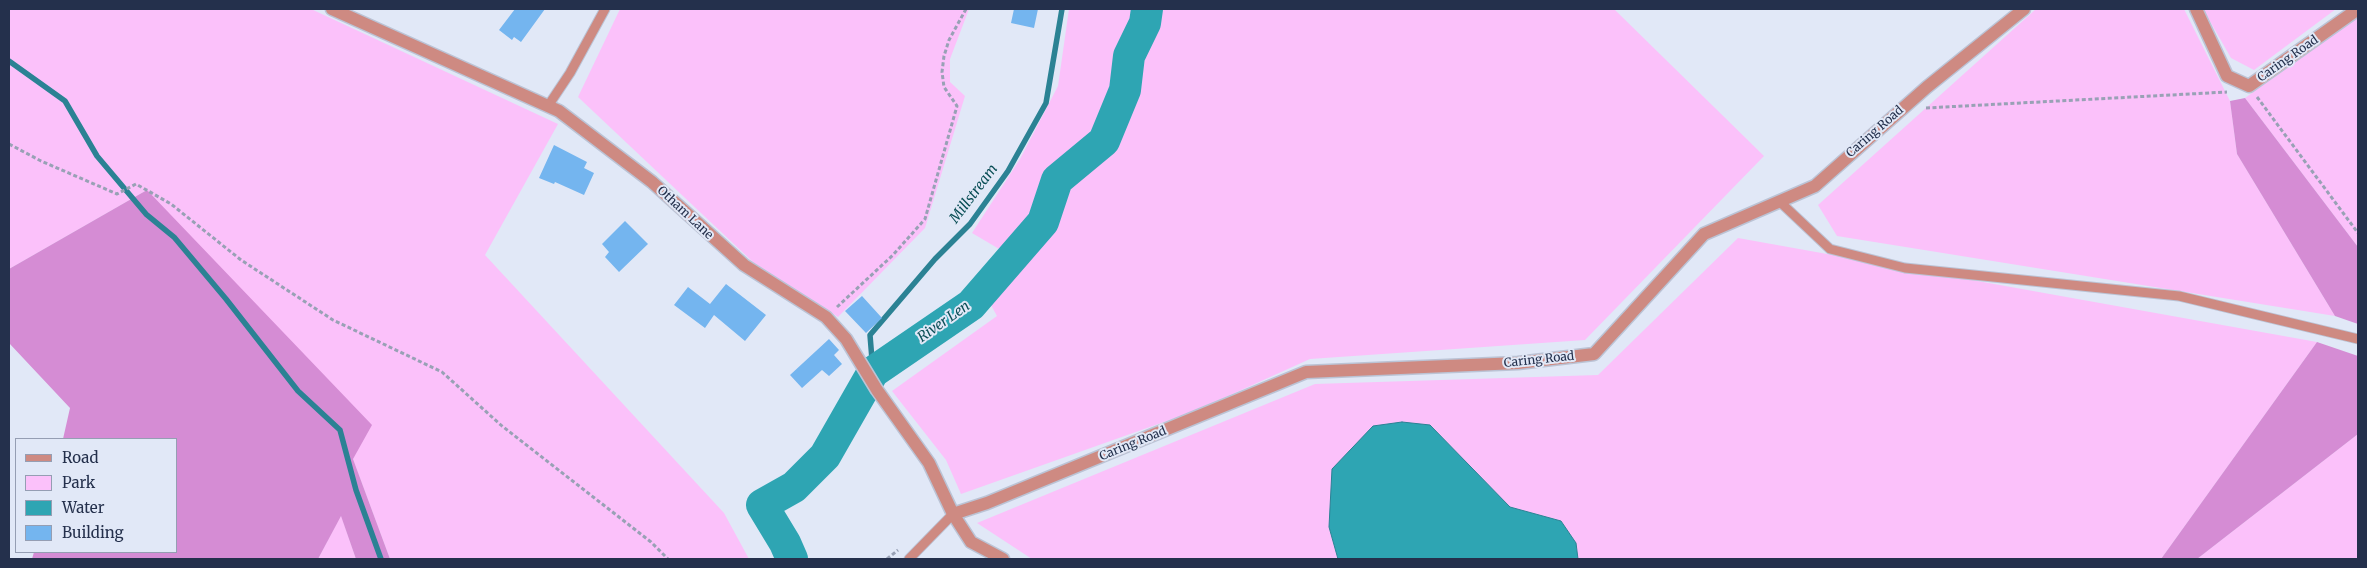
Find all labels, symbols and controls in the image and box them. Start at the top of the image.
street label: Caring Road [2255,33,2321,85]
street label: Caring Road [1844,103,1906,161]
water label: Millstream [946,161,1002,227]
street label: Otham Lane [654,184,716,242]
water label: River Len [915,298,973,346]
street label: Caring Road [1503,349,1575,371]
street label: Caring Road [1098,424,1168,464]
legend [15,438,178,553]
text: Road [62,448,98,467]
text: Park [62,473,95,492]
text: Water [62,498,104,517]
text: Building [62,523,124,542]

